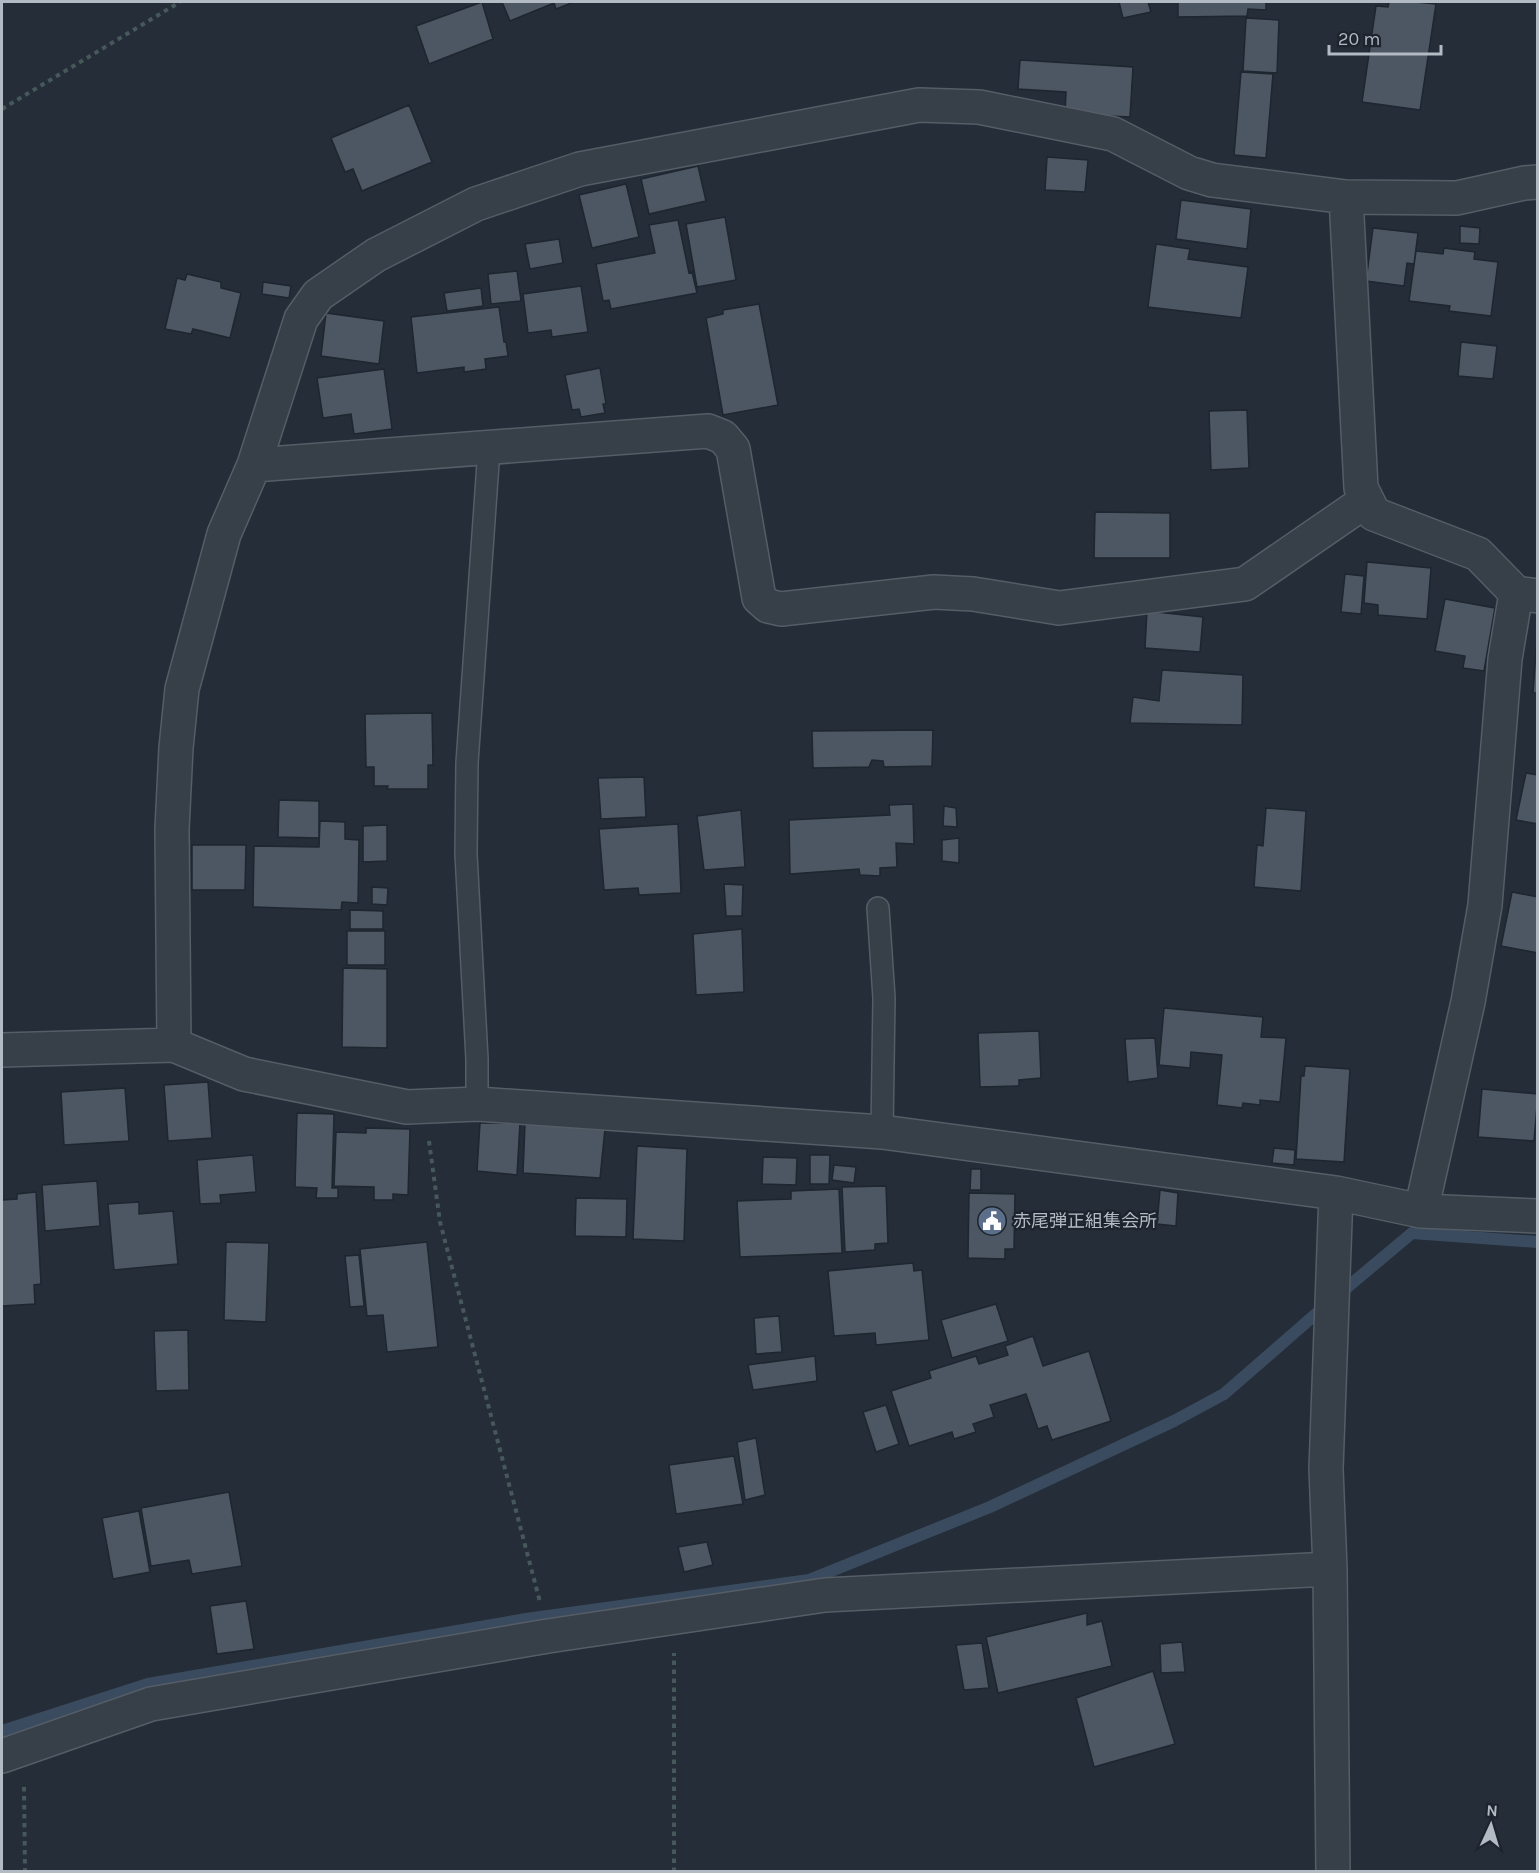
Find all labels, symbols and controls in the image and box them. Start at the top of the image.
scale bar [1329,18,1442,56]
text: 20 m [1338,28,1380,50]
public building icon: 赤尾弾正組集会所 [976,1205,1008,1237]
place label: 赤尾弾正組集会所 [1013,1210,1157,1232]
north arrow [1461,1795,1521,1855]
text: N [1486,1801,1498,1820]

